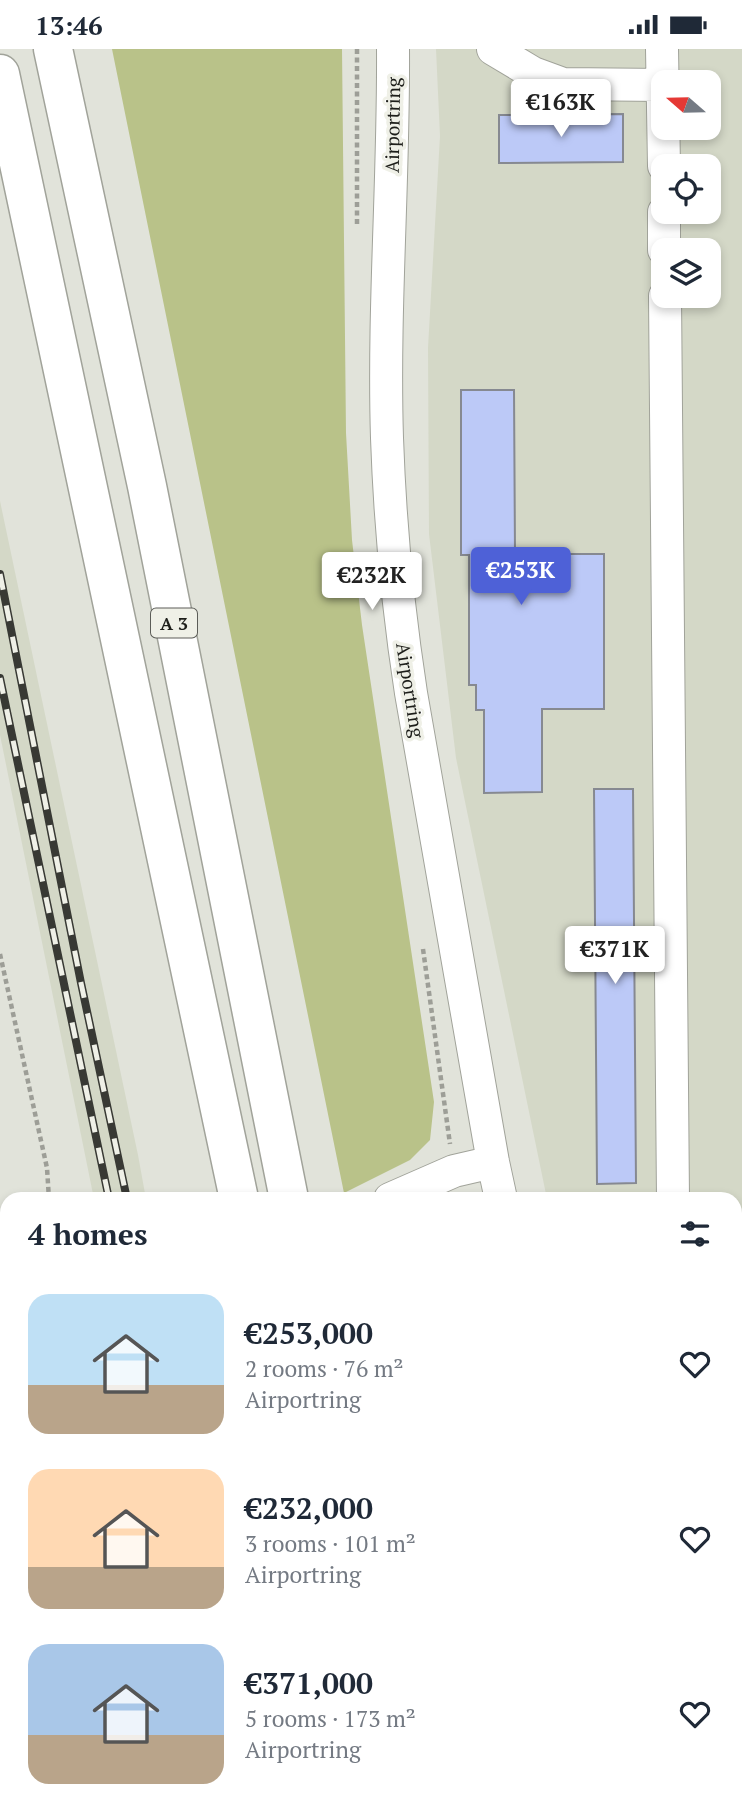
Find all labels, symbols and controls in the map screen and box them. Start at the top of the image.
text: 13:46 [35,8,103,42]
north arrow [651,70,721,140]
map controls [651,70,721,308]
street label: Airportring [379,76,405,173]
pin: €163K [512,80,610,139]
text: €163K [527,86,595,117]
button: locate [651,154,721,224]
button: layers [651,238,721,308]
pin: €253K [472,547,570,607]
pin: €232K [323,553,421,612]
text: €253K [487,554,555,585]
text: €232K [338,559,406,590]
road number: A 3 [151,609,197,637]
street label: Airportring [391,641,431,740]
pin: €371K [566,927,664,986]
text: €371K [581,933,649,964]
text: 4 homes [28,1214,147,1254]
icon: filters [676,1215,714,1253]
text: €253,000 [245,1313,373,1353]
icon: home [84,1322,168,1406]
icon: heart [676,1345,714,1383]
text: 2 rooms · 76 m² [245,1353,404,1384]
text: Airportring [245,1384,361,1415]
text: €232,000 [245,1488,373,1528]
icon: home [84,1497,168,1581]
icon: heart [676,1520,714,1558]
text: 3 rooms · 101 m² [245,1528,416,1559]
text: Airportring [245,1559,361,1590]
text: €371,000 [245,1663,373,1703]
icon: home [84,1672,168,1756]
icon: heart [676,1695,714,1733]
text: 5 rooms · 173 m² [245,1703,416,1734]
text: Airportring [245,1734,361,1765]

